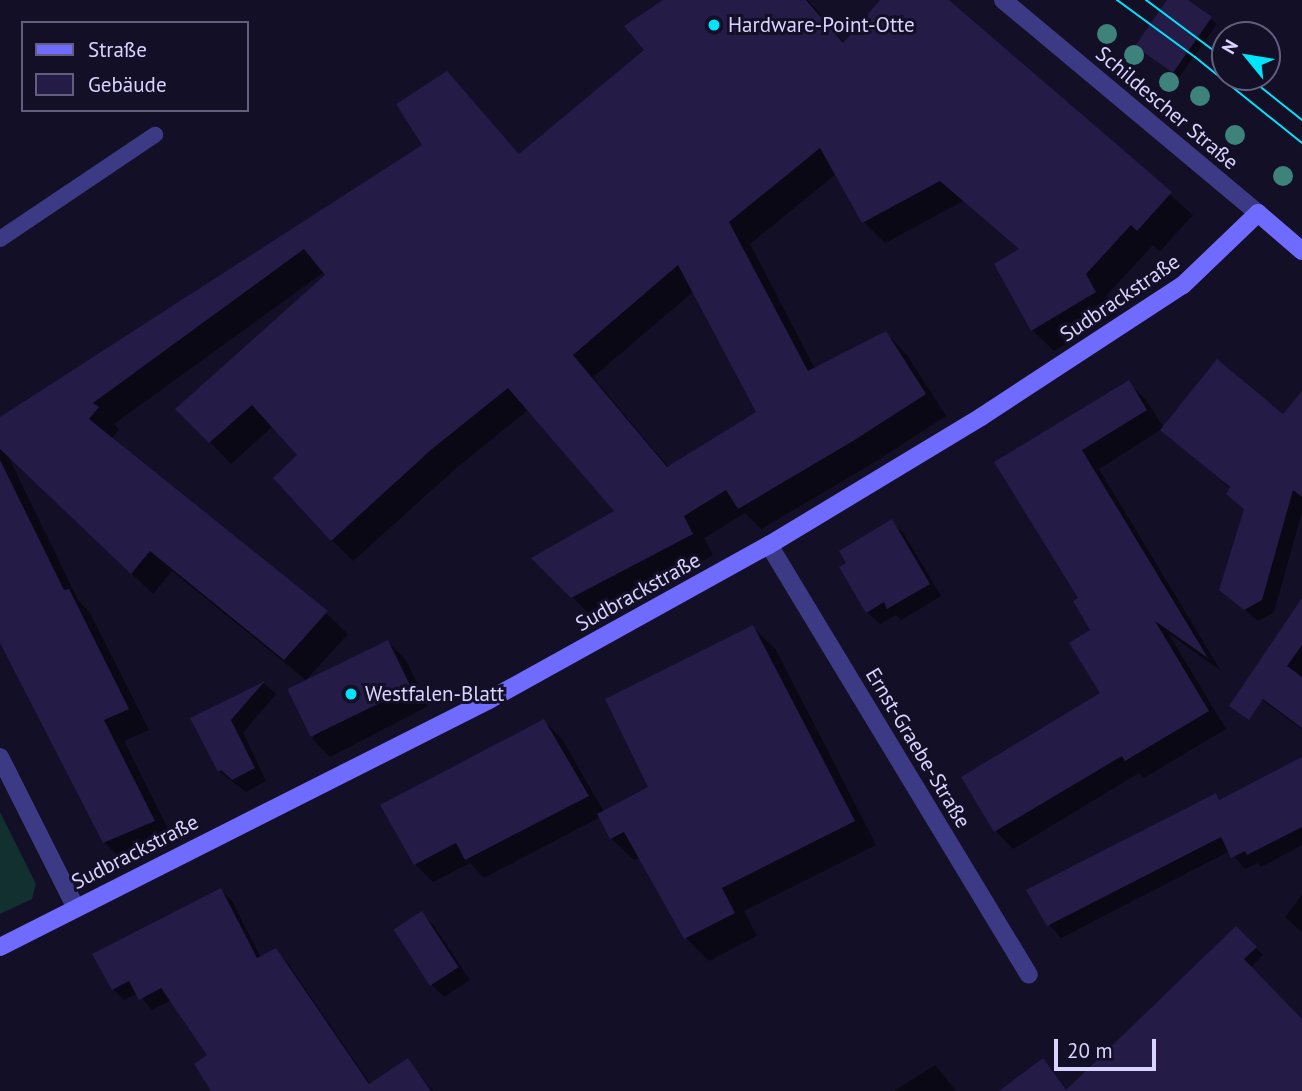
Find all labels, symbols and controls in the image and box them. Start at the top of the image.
place label: Hardware-Point-Otte [728,12,915,38]
marker: Hardware-Point-Otte [706,17,722,33]
legend [21,21,248,112]
north arrow [1211,21,1281,91]
text: N [1216,35,1243,58]
text: Straße [88,36,147,63]
street label: Schildescher Straße [1091,41,1243,175]
text: Gebäude [88,71,167,98]
street label: Sudbrackstraße [1055,249,1185,347]
street label: Sudbrackstraße [571,547,705,637]
street label: Ernst-Graebe-Straße [860,663,976,833]
place label: Westfalen-Blatt [365,681,504,707]
marker: Westfalen-Blatt [343,686,359,702]
street label: Sudbrackstraße [67,809,203,895]
scale bar [1057,1024,1158,1068]
text: 20 m [1067,1037,1113,1064]

